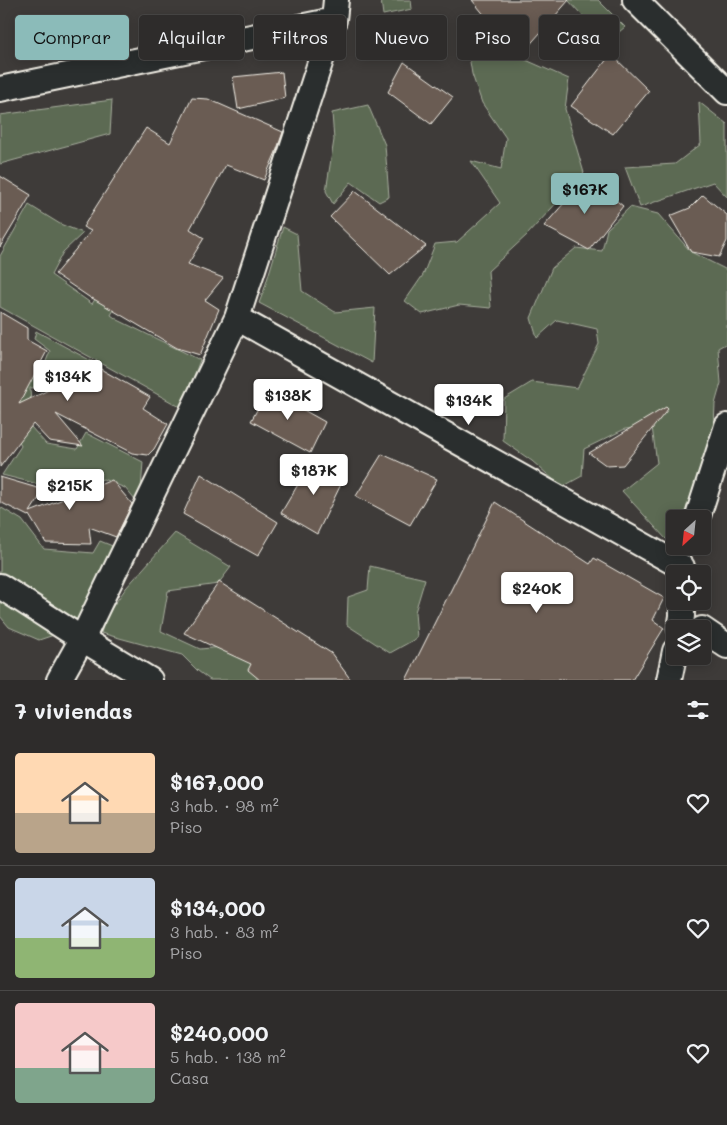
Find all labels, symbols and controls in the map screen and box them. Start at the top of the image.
chip: Comprar [15,15,129,60]
chip: Alquilar [139,15,244,60]
chip: Filtros [254,15,346,60]
chip: Nuevo [356,15,447,60]
chip: Piso [457,15,529,60]
chip: Casa [539,15,619,60]
pin: $167K [550,172,620,215]
text: $167K [562,178,608,199]
pin: $134K [33,360,103,402]
text: $134K [44,365,92,386]
pin: $138K [253,378,323,421]
text: $138K [264,384,312,405]
pin: $134K [434,384,504,426]
text: $134K [445,389,493,410]
pin: $187K [279,454,349,496]
text: $187K [291,459,337,480]
pin: $215K [35,468,105,511]
text: $215K [47,474,93,495]
north arrow [666,510,711,555]
map controls [666,510,711,665]
button: locate [666,565,711,610]
pin: $240K [502,572,572,614]
text: $240K [512,577,562,598]
button: layers [666,620,711,665]
icon: filters [684,696,712,724]
text: 7 viviendas [15,697,133,724]
text: $167,000 [170,768,264,795]
icon: home [55,773,115,833]
icon: heart [684,789,712,817]
text: 3 hab. · 98 m² [170,795,279,816]
text: Piso [170,816,202,837]
text: $134,000 [170,894,265,921]
icon: home [55,898,115,958]
icon: heart [684,914,712,942]
text: 3 hab. · 83 m² [170,921,279,942]
text: Piso [170,942,202,963]
text: $240,000 [170,1019,269,1046]
icon: home [55,1023,115,1083]
icon: heart [684,1039,712,1067]
text: 5 hab. · 138 m² [170,1046,286,1067]
text: Casa [170,1067,209,1088]

